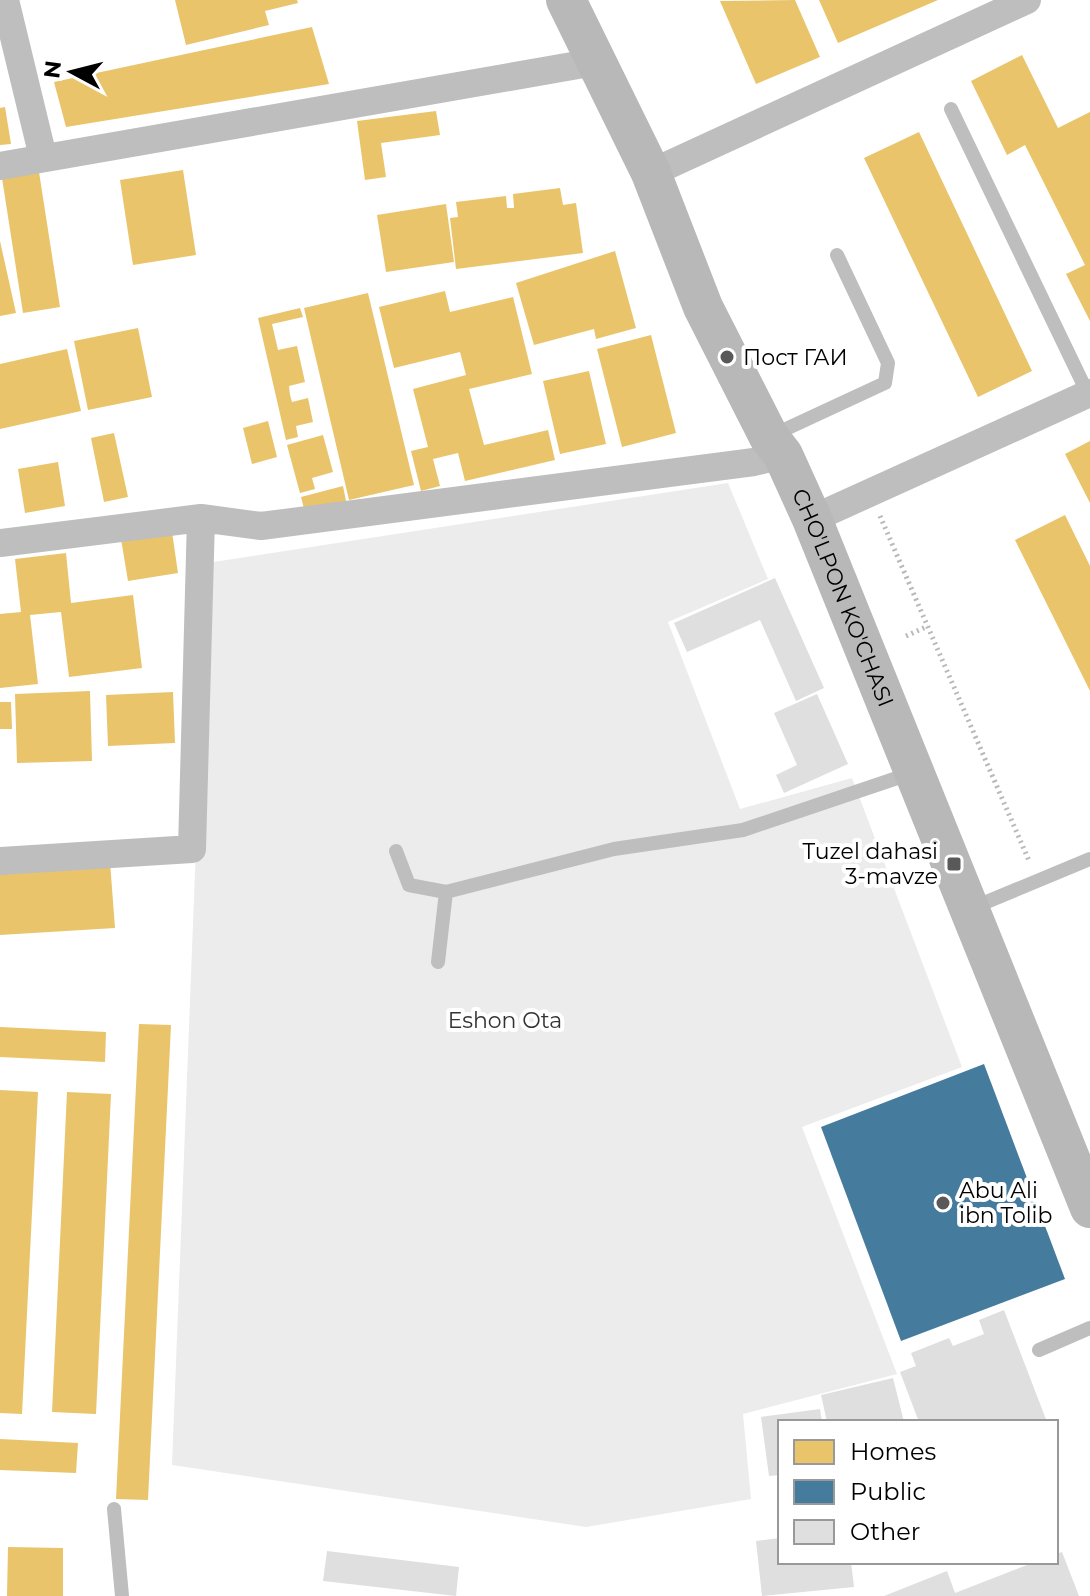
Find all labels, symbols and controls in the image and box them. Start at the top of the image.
north arrow [32,32,112,112]
text: N [38,59,67,80]
place label: Пост ГАИ [743,344,848,371]
marker: Пост ГАИ [718,348,736,366]
street label: CHO'LPON KO'CHASI [786,484,900,711]
place label: Tuzel dahasi 3-mavze [802,838,938,890]
marker: Tuzel dahasi 3-mavze [945,855,963,873]
park label: Eshon Ota [448,1007,562,1034]
place label: Abu Ali ibn Tolib [959,1177,1052,1229]
marker: Abu Ali ibn Tolib [934,1194,952,1212]
legend [778,1420,1058,1564]
text: Homes [850,1437,936,1466]
text: Public [850,1477,926,1506]
text: Other [850,1517,920,1546]

